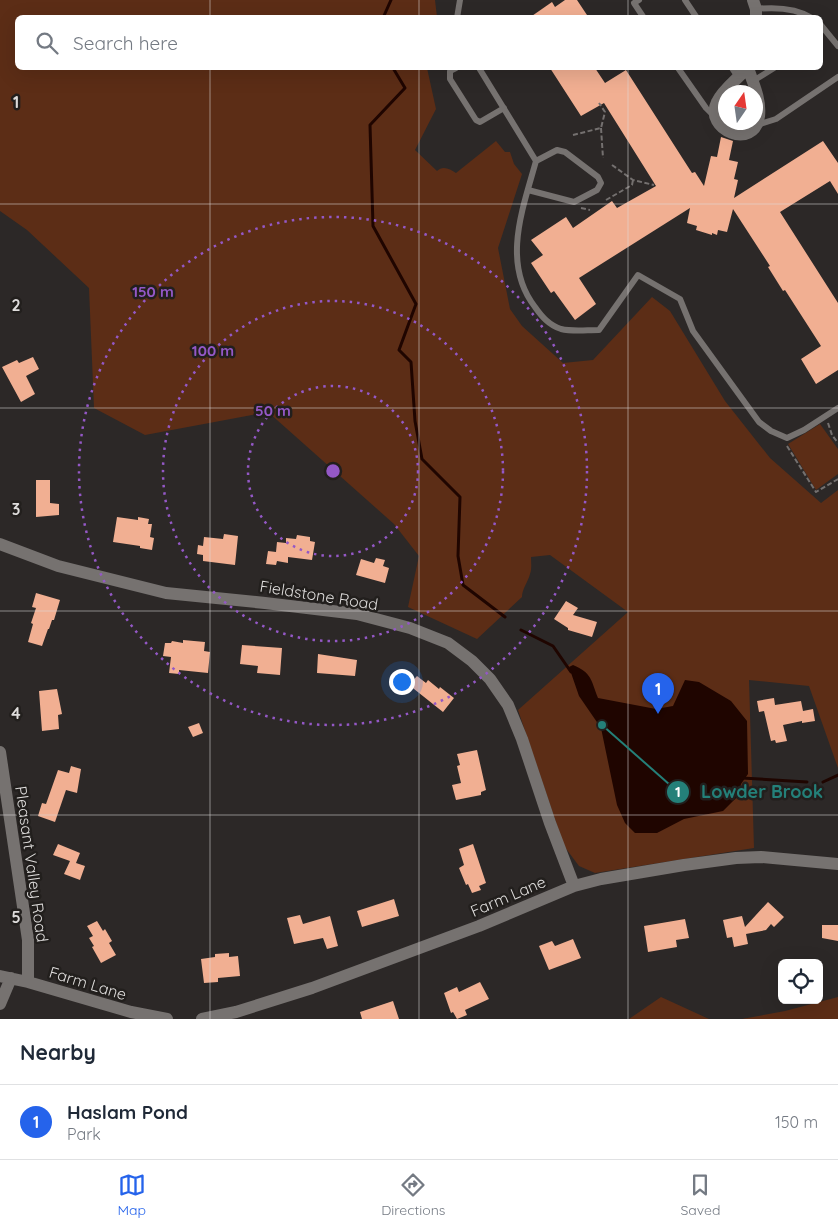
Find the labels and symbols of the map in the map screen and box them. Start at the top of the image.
north arrow [718,85,763,130]
text: 1 [13,92,19,112]
text: 150 m [132,282,174,301]
text: 2 [11,295,21,315]
text: 100 m [192,341,234,360]
text: 50 m [255,401,291,420]
centre of rings [324,462,342,480]
text: 3 [12,499,20,519]
street label: Fieldstone Road [258,576,380,614]
your location [389,669,415,695]
pin: 1 [642,673,674,714]
text: 4 [11,703,21,723]
callout: Lowder Brook [666,775,833,808]
text: Lowder Brook [701,780,823,803]
text: 1 [675,782,681,801]
street label: Pleasant Valley Road [11,785,53,943]
street label: Farm Lane [467,871,549,921]
text: 5 [11,907,21,927]
street label: Farm Lane [47,962,129,1004]

